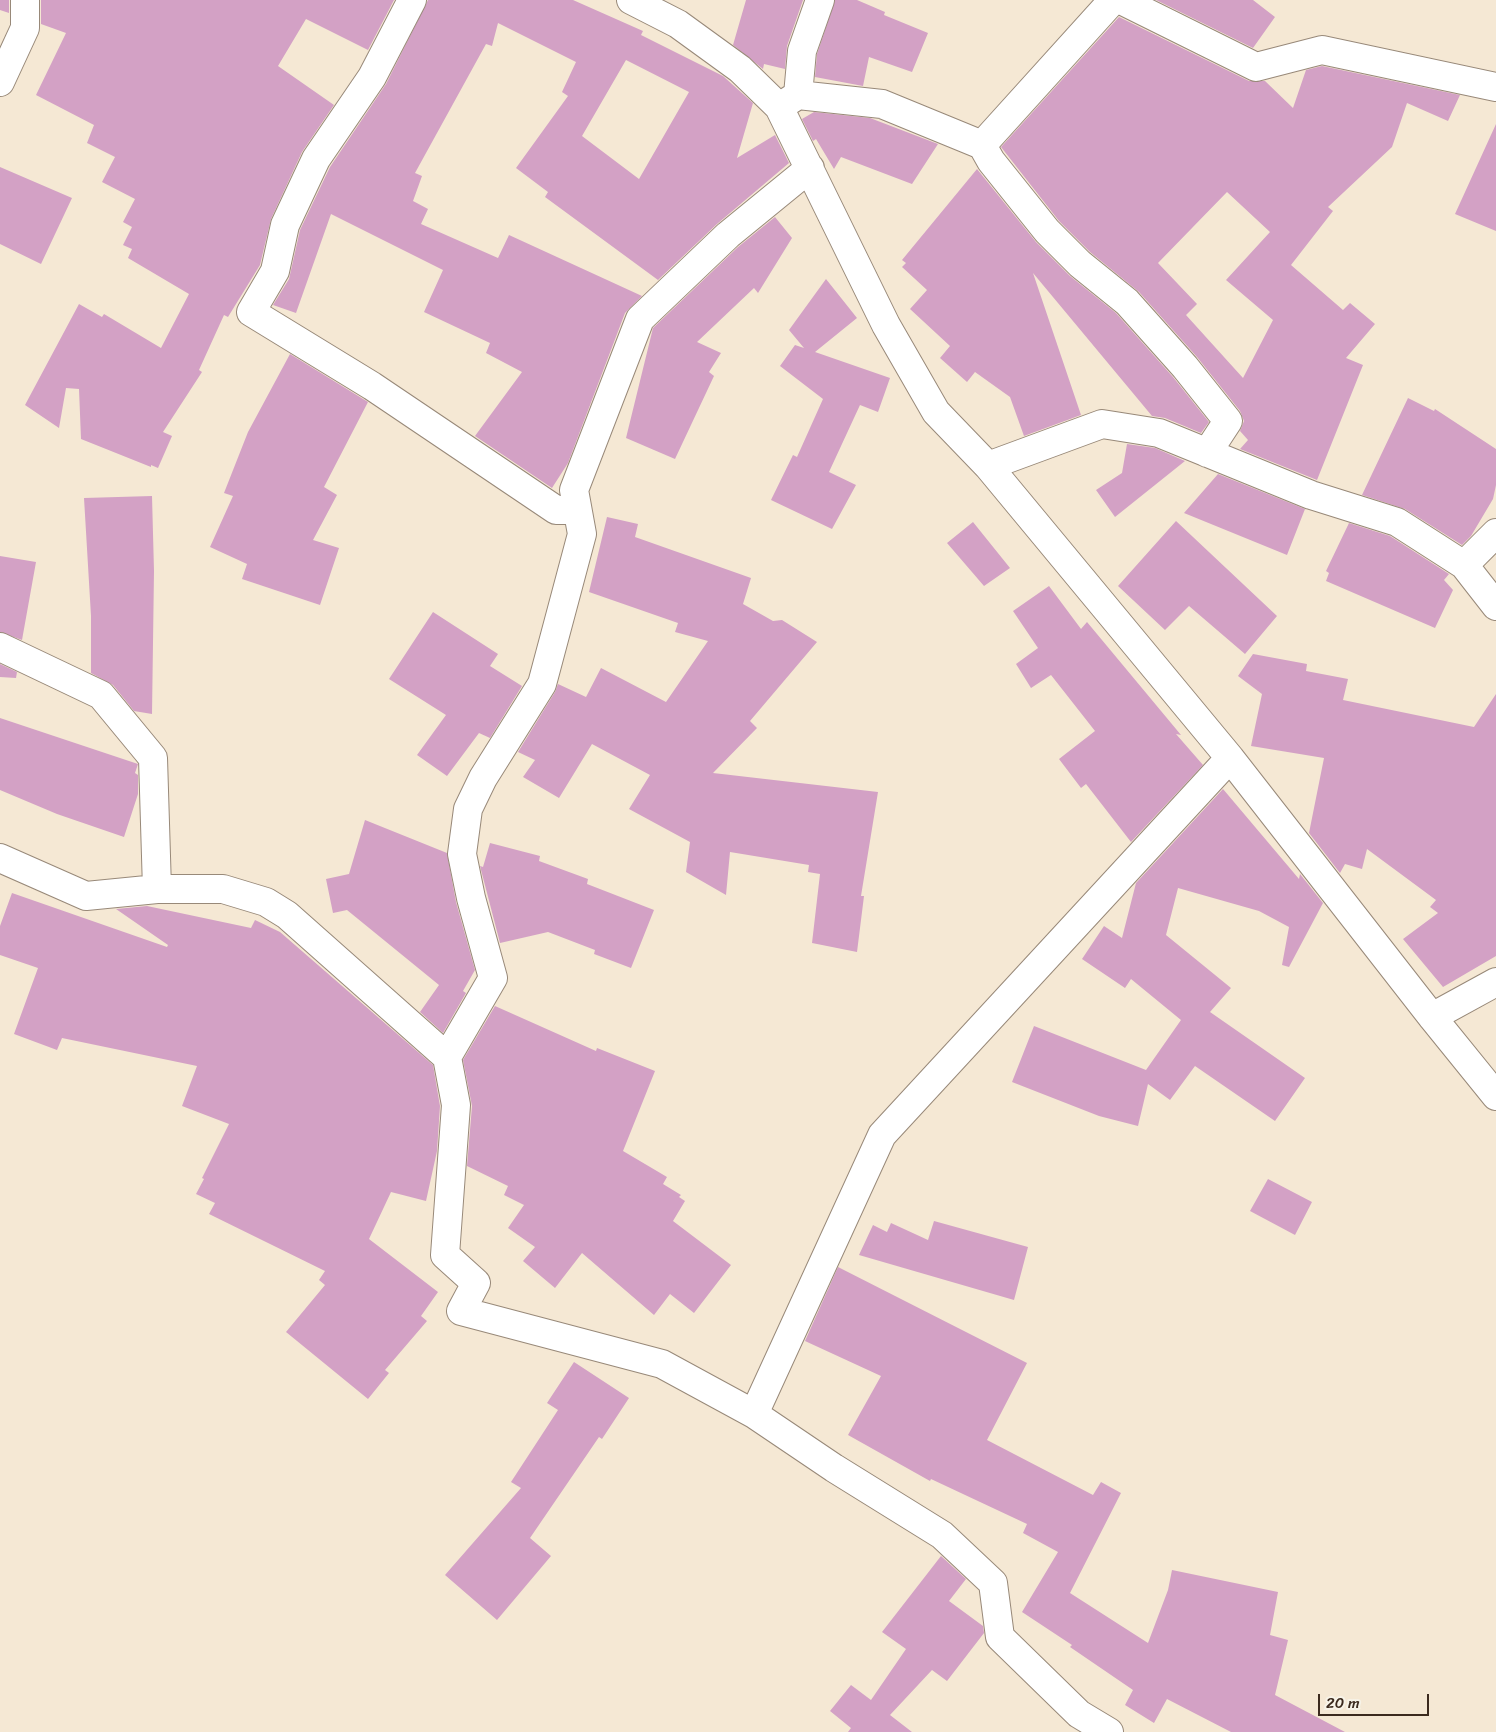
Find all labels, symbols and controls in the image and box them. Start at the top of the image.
scale bar [1321,1684,1432,1716]
text: 20 m [1326,1690,1360,1716]

